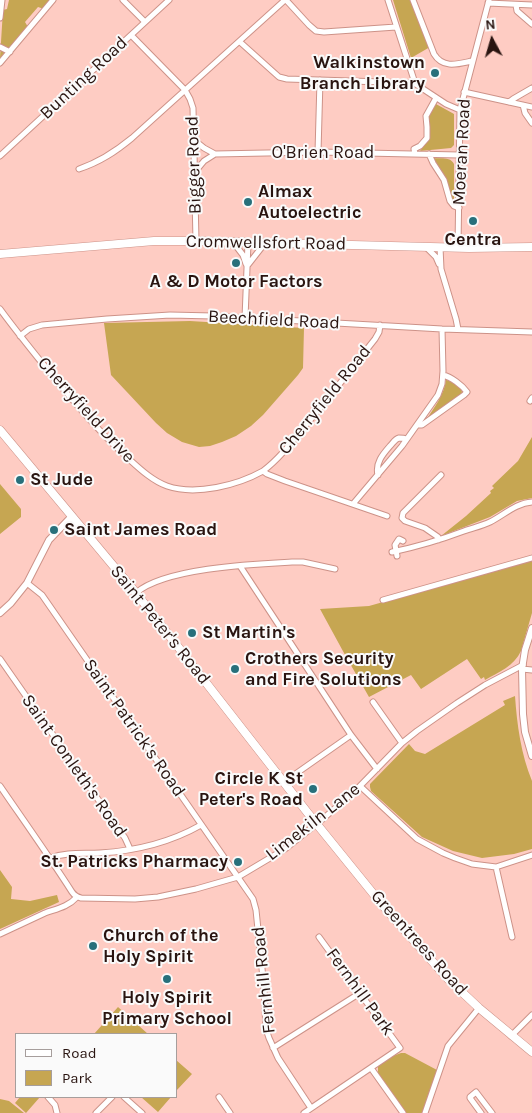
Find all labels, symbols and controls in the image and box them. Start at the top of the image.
north arrow [467,15,517,65]
text: N [484,16,496,34]
street label: Bunting Road [36,32,132,124]
place label: Walkinstown Branch Library [300,52,425,94]
marker: Walkinstown Branch Library [429,67,441,79]
street label: Moeran Road [448,98,476,206]
street label: Bigger Road [181,115,207,215]
street label: O'Brien Road [272,142,374,164]
place label: Almax Autoelectric [258,181,362,223]
marker: Almax Autoelectric [242,196,254,208]
marker: Centra [467,215,479,227]
place label: Centra [445,229,501,251]
street label: Cromwellsfort Road [186,231,346,255]
marker: A & D Motor Factors [230,257,242,269]
place label: A & D Motor Factors [150,271,322,293]
street label: Beechfield Road [208,306,340,334]
street label: Cherryfield Road [274,341,376,459]
street label: Cherryfield Drive [33,352,139,468]
place label: St Jude [30,469,93,491]
marker: St Jude [14,474,26,486]
place label: Saint James Road [64,519,217,541]
marker: Saint James Road [48,524,60,536]
street label: Saint Peter's Road [105,561,215,689]
place label: St Martin's [202,622,295,644]
marker: St Martin's [186,627,198,639]
place label: Crothers Security and Fire Solutions [245,648,402,691]
street label: Saint Patrick's Road [78,655,190,801]
marker: Crothers Security and Fire Solutions [229,663,241,675]
street label: Saint Conleth's Road [17,690,131,842]
place label: Circle K St Peter's Road [199,768,303,811]
street label: Limekiln Lane [261,778,365,866]
marker: Circle K St Peter's Road [307,783,319,795]
place label: St. Patricks Pharmacy [40,851,228,873]
marker: St. Patricks Pharmacy [232,856,244,868]
street label: Greentrees Road [366,886,472,1000]
place label: Church of the Holy Spirit [103,925,218,968]
street label: Fernhill Road [248,925,280,1035]
marker: Church of the Holy Spirit [87,940,99,952]
street label: Fernhill Park [321,944,399,1040]
marker: Holy Spirit Primary School [161,973,173,985]
place label: Holy Spirit Primary School [102,987,232,1030]
legend [15,1033,178,1098]
text: Road [62,1044,97,1062]
text: Park [62,1069,92,1087]

